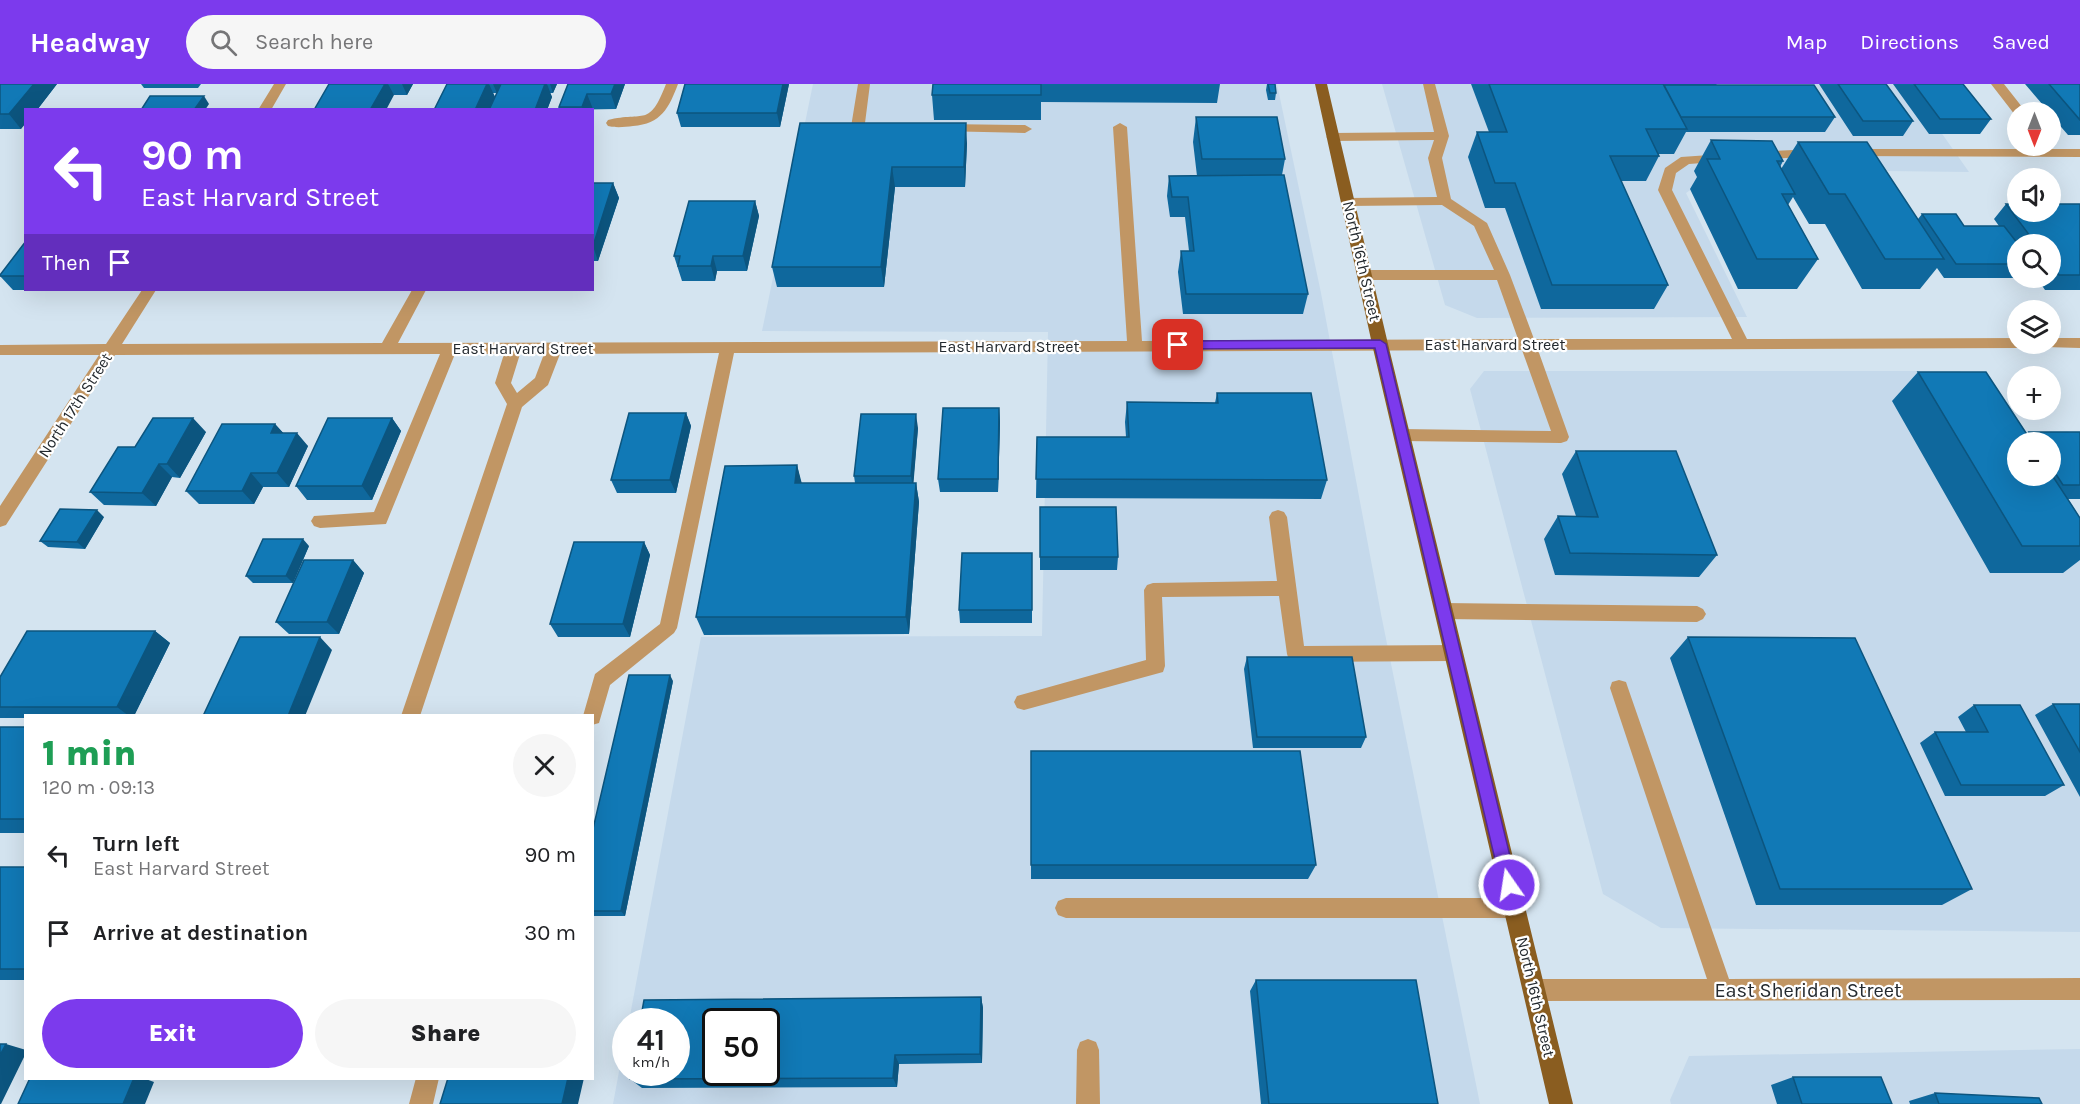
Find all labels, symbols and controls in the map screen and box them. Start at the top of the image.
search box [186,15,606,69]
text: Headway [30,26,150,59]
icon: search [207,26,240,59]
text: Search here [255,29,373,55]
text: Map [1786,30,1827,54]
text: Directions [1860,30,1959,54]
text: Saved [1992,30,2050,54]
north arrow [2007,102,2061,156]
map controls [2007,102,2061,486]
text: 90 m [141,130,244,180]
icon: left [42,132,120,210]
button: sound [2007,168,2061,222]
text: East Harvard Street [141,181,379,213]
street label: North 16th Street [1339,199,1385,323]
button: search [2007,234,2061,288]
icon: arrive [103,246,136,279]
text: Then [42,250,91,276]
button: layers [2007,300,2061,354]
pin [1152,319,1203,370]
icon: arrive [1161,328,1194,361]
street label: East Harvard Street [1424,335,1566,354]
street label: East Harvard Street [938,337,1080,356]
street label: East Harvard Street [452,339,594,358]
street label: North 17th Street [34,349,116,461]
button: + [2007,366,2061,420]
button: − [2007,432,2061,486]
text: 1 min [42,732,136,774]
button: close [513,734,576,797]
text: 120 m · 09:13 [42,776,155,799]
text: Turn left [93,831,180,857]
icon: left [42,839,75,872]
text: 90 m [524,842,576,868]
position arrow [1477,853,1541,917]
text: East Harvard Street [93,857,269,880]
icon: arrive [42,917,75,950]
text: Arrive at destination [93,920,308,946]
text: 30 m [524,920,576,946]
street label: North 16th Street [1513,935,1559,1059]
street label: East Sheridan Street [1714,979,1902,1002]
button: Exit [42,999,303,1068]
button: Share [315,999,576,1068]
speed limit sign: 50 [702,1008,780,1086]
text: 41 [637,1022,665,1058]
text: km/h [632,1053,670,1071]

